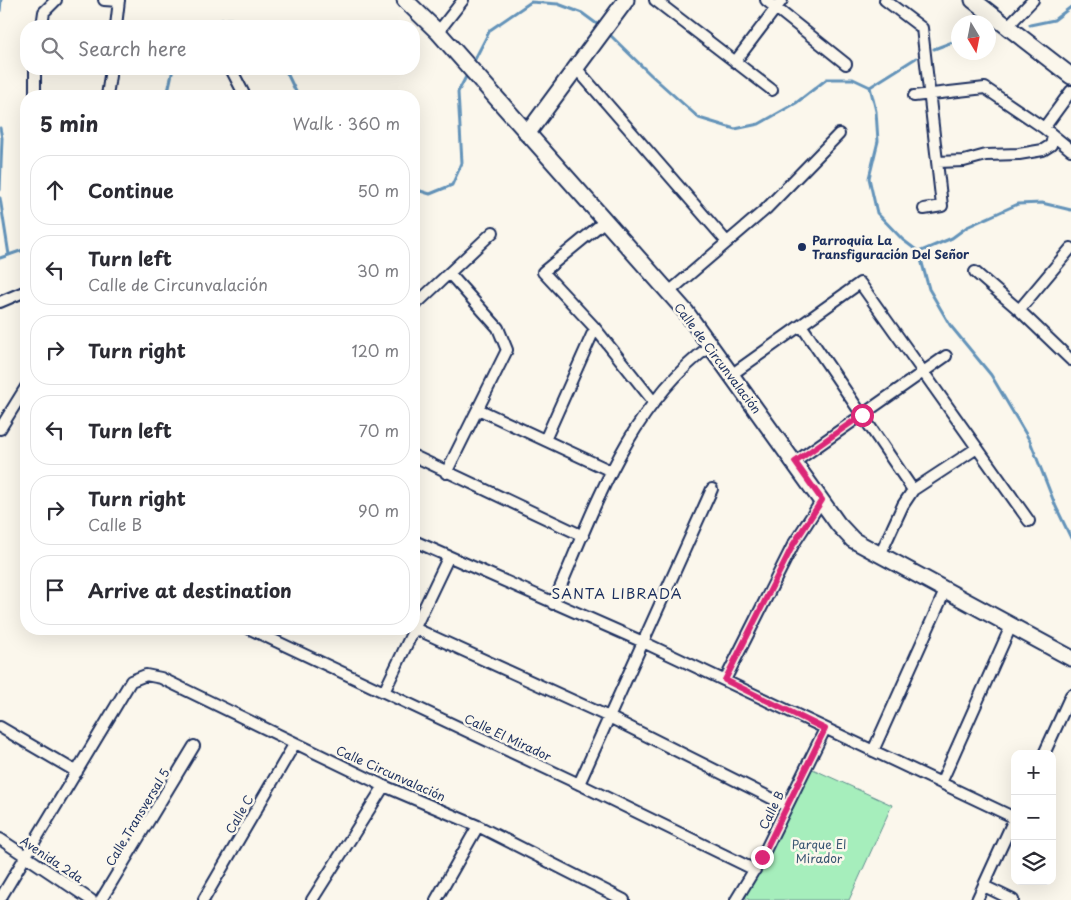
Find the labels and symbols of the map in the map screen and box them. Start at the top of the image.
north arrow [951,15,996,60]
place label: Parroquia La Transfiguración Del Señor [812,231,970,263]
marker: Parroquia La Transfiguración Del Señor [796,241,808,253]
street label: Calle de Circunvalación [670,299,766,417]
route start [851,404,874,427]
district label: SANTA LIBRADA [552,583,682,604]
street label: Calle El Mirador [462,709,555,765]
street label: Calle Circunvalación [333,741,449,805]
street label: Calle Transversal 5 [101,765,173,869]
street label: Calle B [754,788,788,832]
street label: Calle C [221,791,257,837]
street label: Avenida 2da [17,831,88,887]
park label: Parque El Mirador [792,835,846,867]
route end [751,846,774,869]

